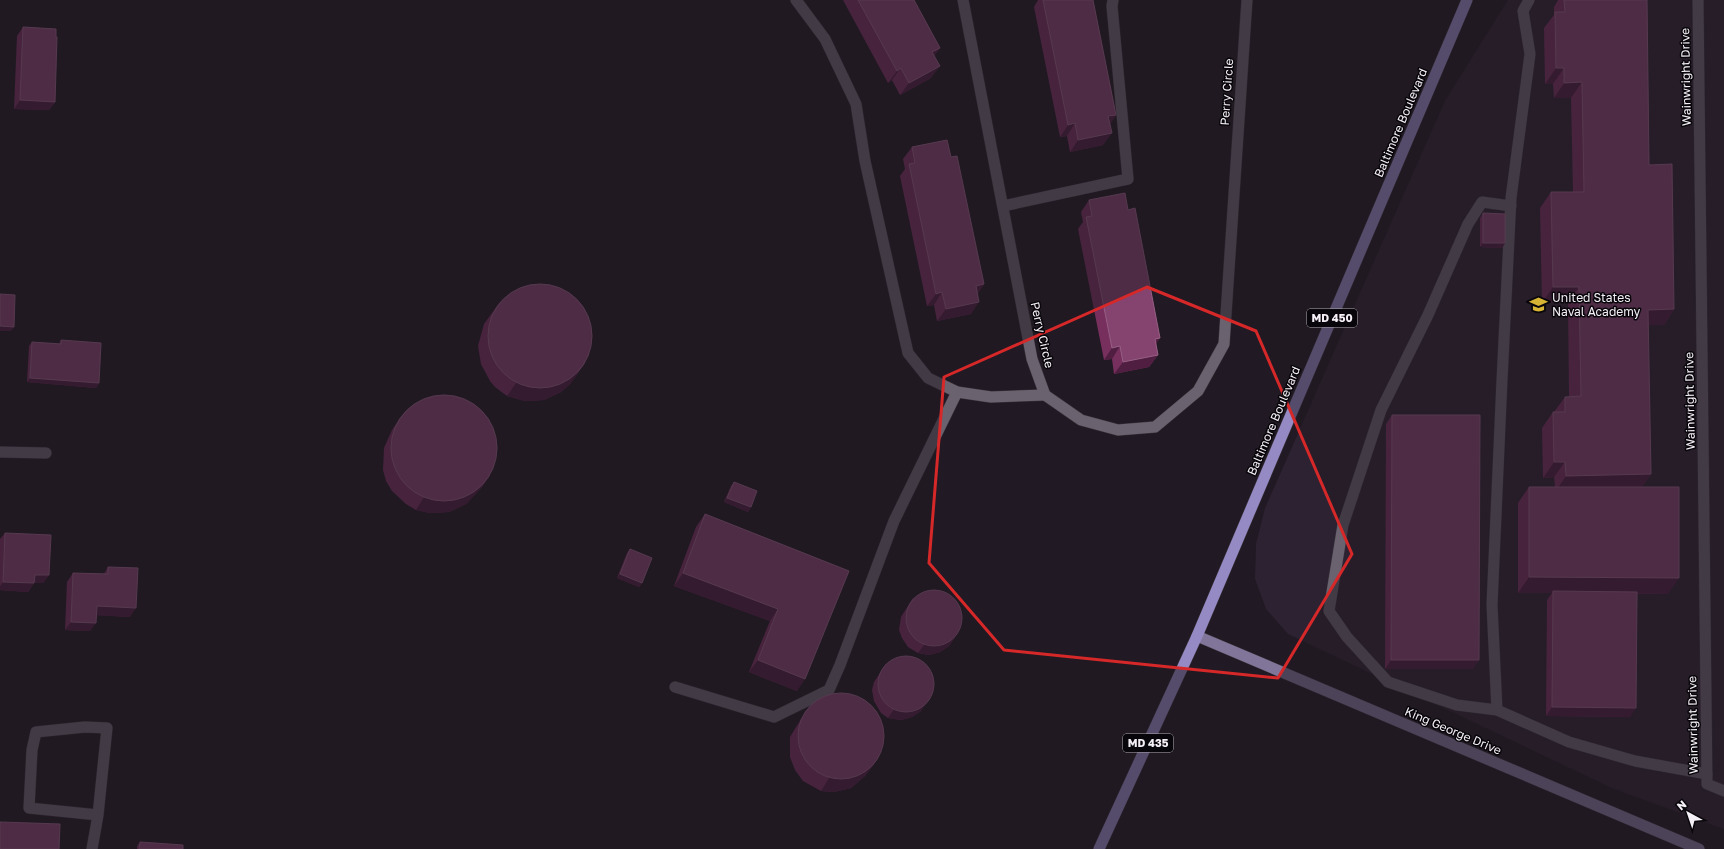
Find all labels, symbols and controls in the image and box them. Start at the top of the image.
street label: Wainwright Drive [1677,28,1694,126]
street label: Perry Circle [1217,58,1236,126]
street label: Baltimore Boulevard [1371,66,1430,179]
place label: United States Naval Academy [1552,290,1641,319]
school or university icon: United States Naval Academy [1529,295,1549,315]
street label: Perry Circle [1028,300,1057,369]
road number: MD 450 [1307,309,1357,327]
street label: Wainwright Drive [1681,352,1698,450]
street label: Baltimore Boulevard [1244,364,1303,477]
street label: Wainwright Drive [1684,676,1701,774]
street label: King George Drive [1403,703,1504,758]
road number: MD 435 [1123,734,1173,752]
north arrow [1668,793,1708,833]
text: N [1674,797,1689,813]

